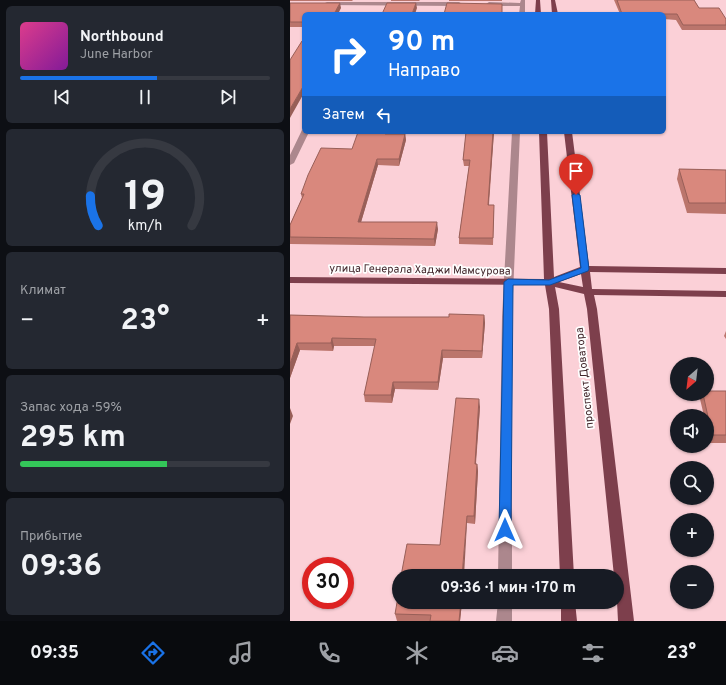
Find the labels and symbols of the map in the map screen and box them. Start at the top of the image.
pin [559,154,593,195]
street label: улица Генерала Хаджи Мамсурова [329,261,511,279]
street label: проспект Доватора [573,326,597,429]
north arrow [670,357,714,401]
position arrow [484,509,526,551]
speed limit sign: 30 [302,557,354,609]

